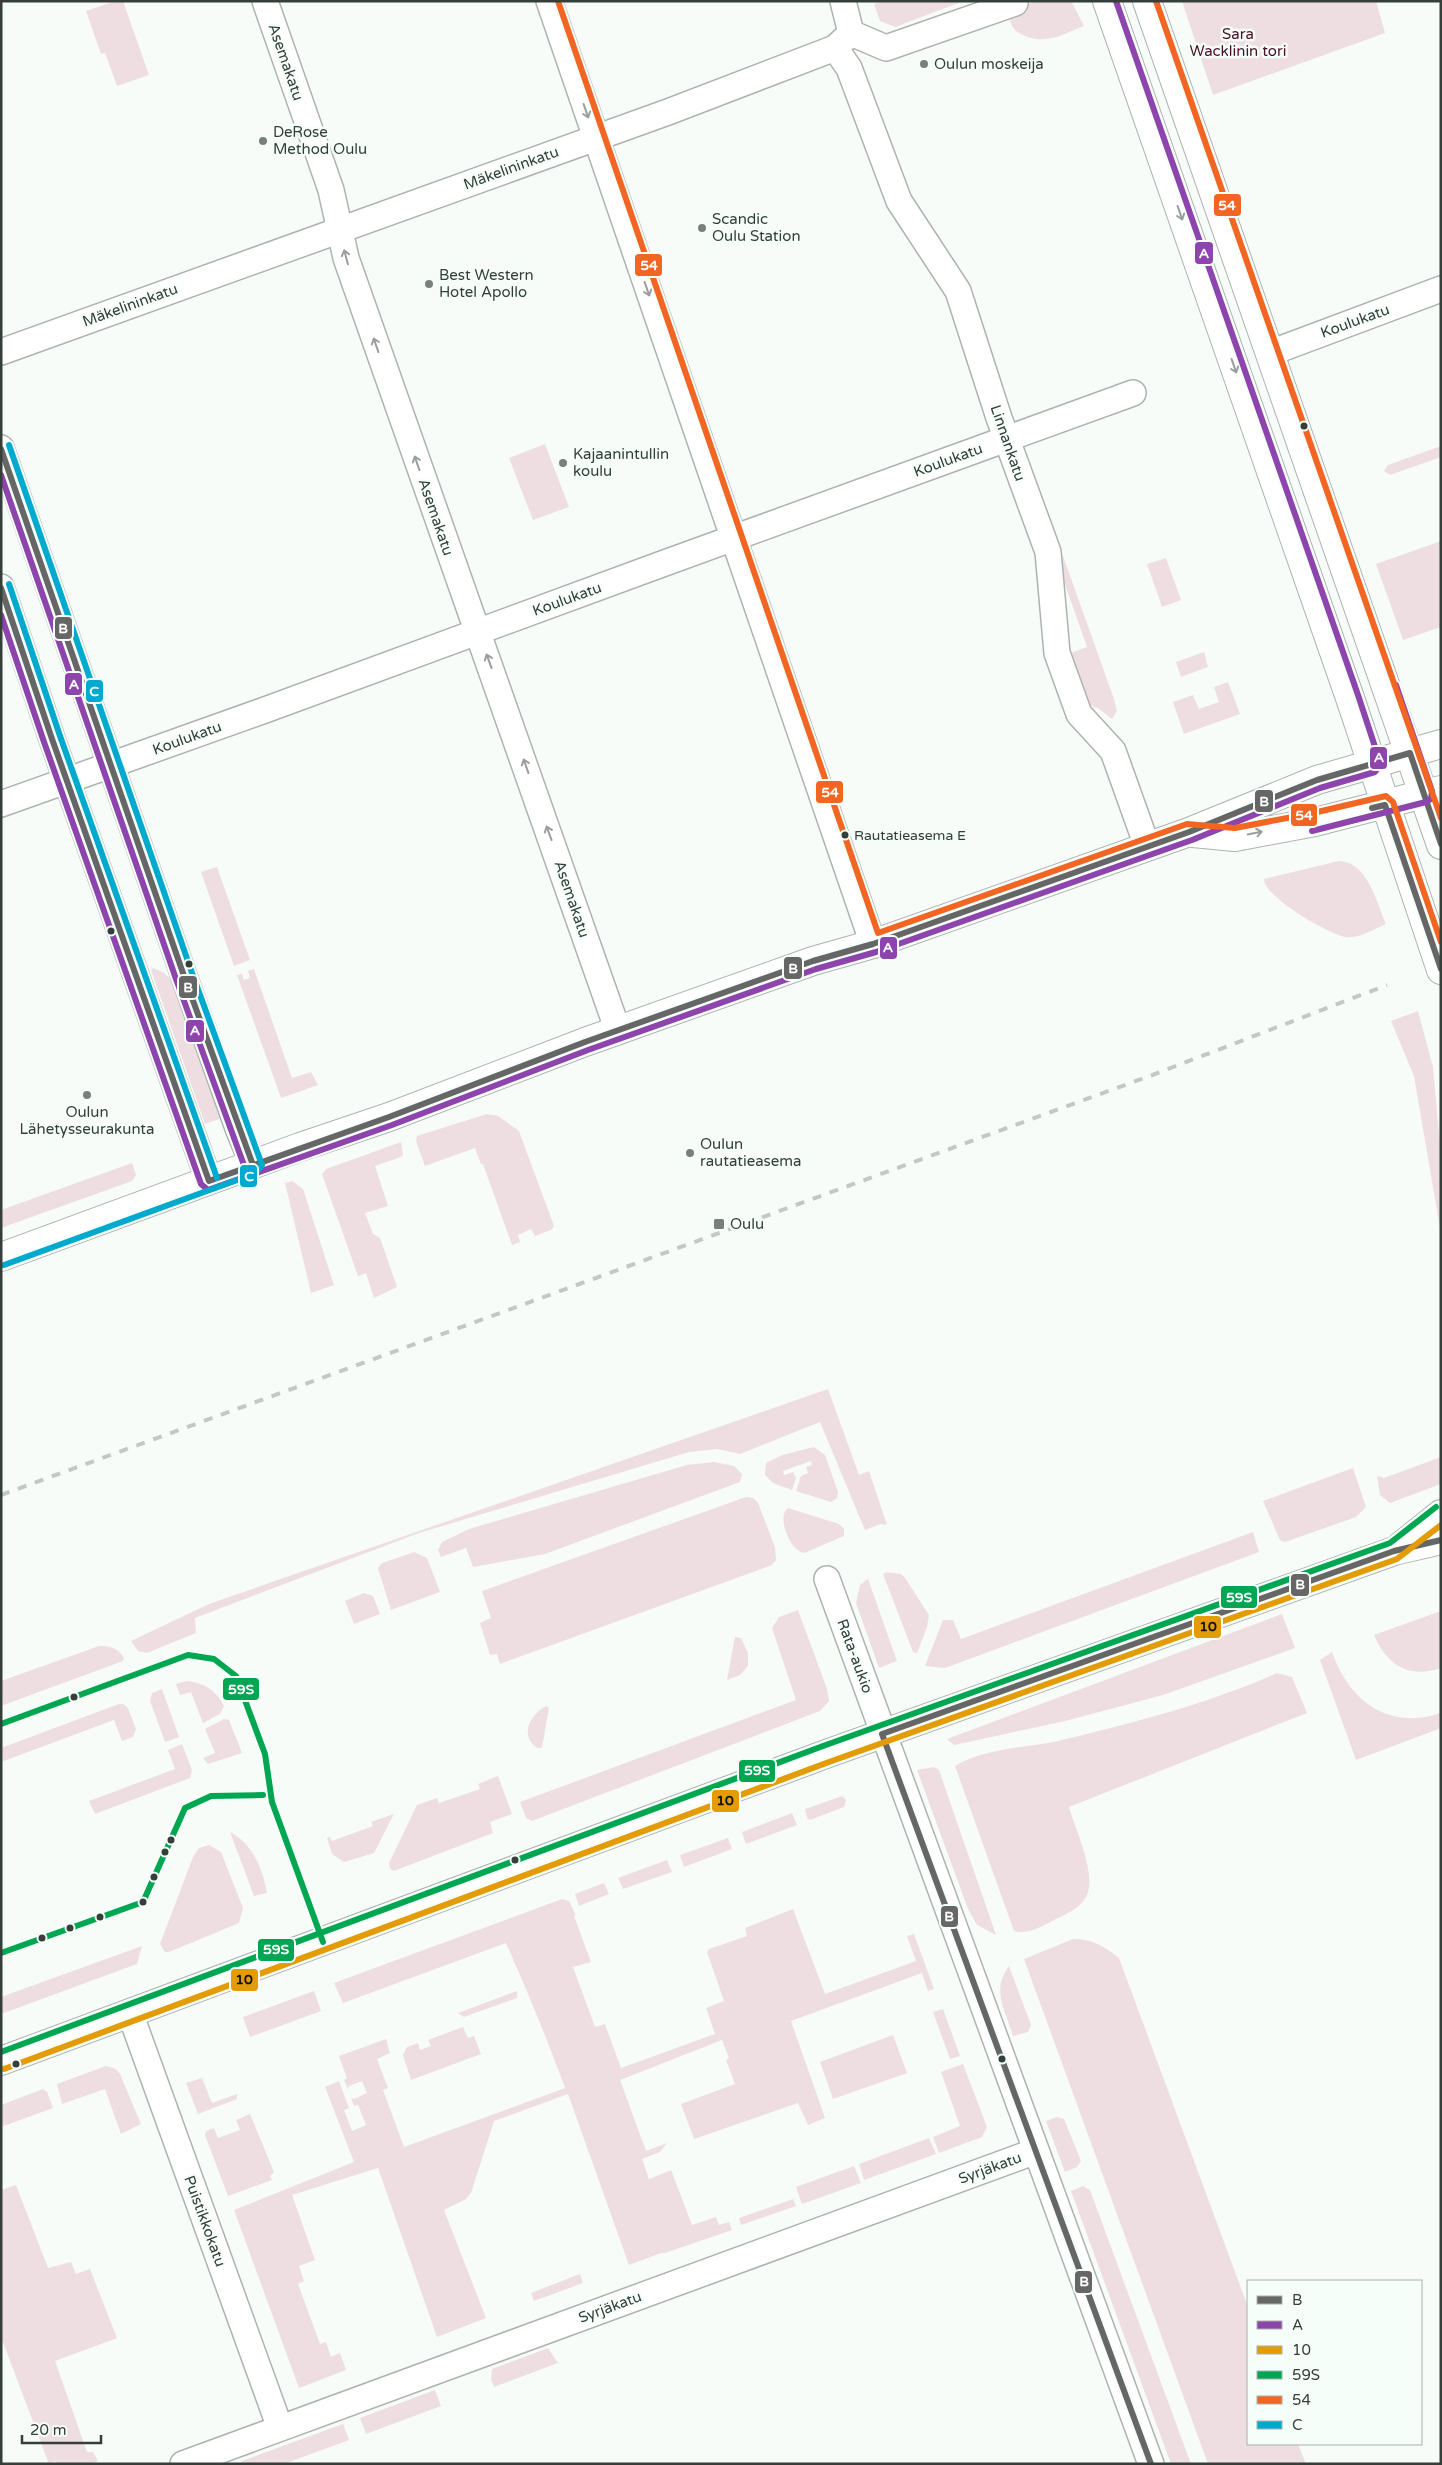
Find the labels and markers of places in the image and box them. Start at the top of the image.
place label: Oulun moskeija [934,55,1044,73]
marker: Oulun moskeija [918,58,930,70]
place label: DeRose Method Oulu [273,123,367,158]
marker: DeRose Method Oulu [257,135,269,147]
place label: Scandic Oulu Station [712,210,801,245]
marker: Scandic Oulu Station [696,222,708,234]
place label: Best Western Hotel Apollo [439,266,534,301]
marker: Best Western Hotel Apollo [423,278,435,290]
unlabelled marker [1299,421,1309,431]
place label: Kajaanintullin koulu [573,445,669,480]
marker: Kajaanintullin koulu [557,457,569,469]
place label: Rautatieasema E [854,827,966,844]
marker: Rautatieasema E [840,830,850,840]
unlabelled marker [106,926,116,936]
unlabelled marker [184,959,194,969]
marker: Oulun Lähetysseurakunta [81,1089,93,1101]
place label: Oulun Lähetysseurakunta [19,1103,155,1138]
place label: Oulun rautatieasema [700,1135,802,1170]
marker: Oulun rautatieasema [684,1147,696,1159]
place label: Oulu [730,1215,764,1233]
marker: Oulu [712,1217,726,1231]
unlabelled marker [69,1692,79,1702]
unlabelled marker [166,1835,176,1845]
unlabelled marker [160,1847,170,1857]
unlabelled marker [510,1855,520,1865]
unlabelled marker [149,1872,159,1882]
unlabelled marker [138,1897,148,1907]
unlabelled marker [95,1912,105,1922]
unlabelled marker [65,1923,75,1933]
unlabelled marker [37,1933,47,1943]
unlabelled marker [997,2054,1007,2064]
unlabelled marker [11,2059,21,2069]

